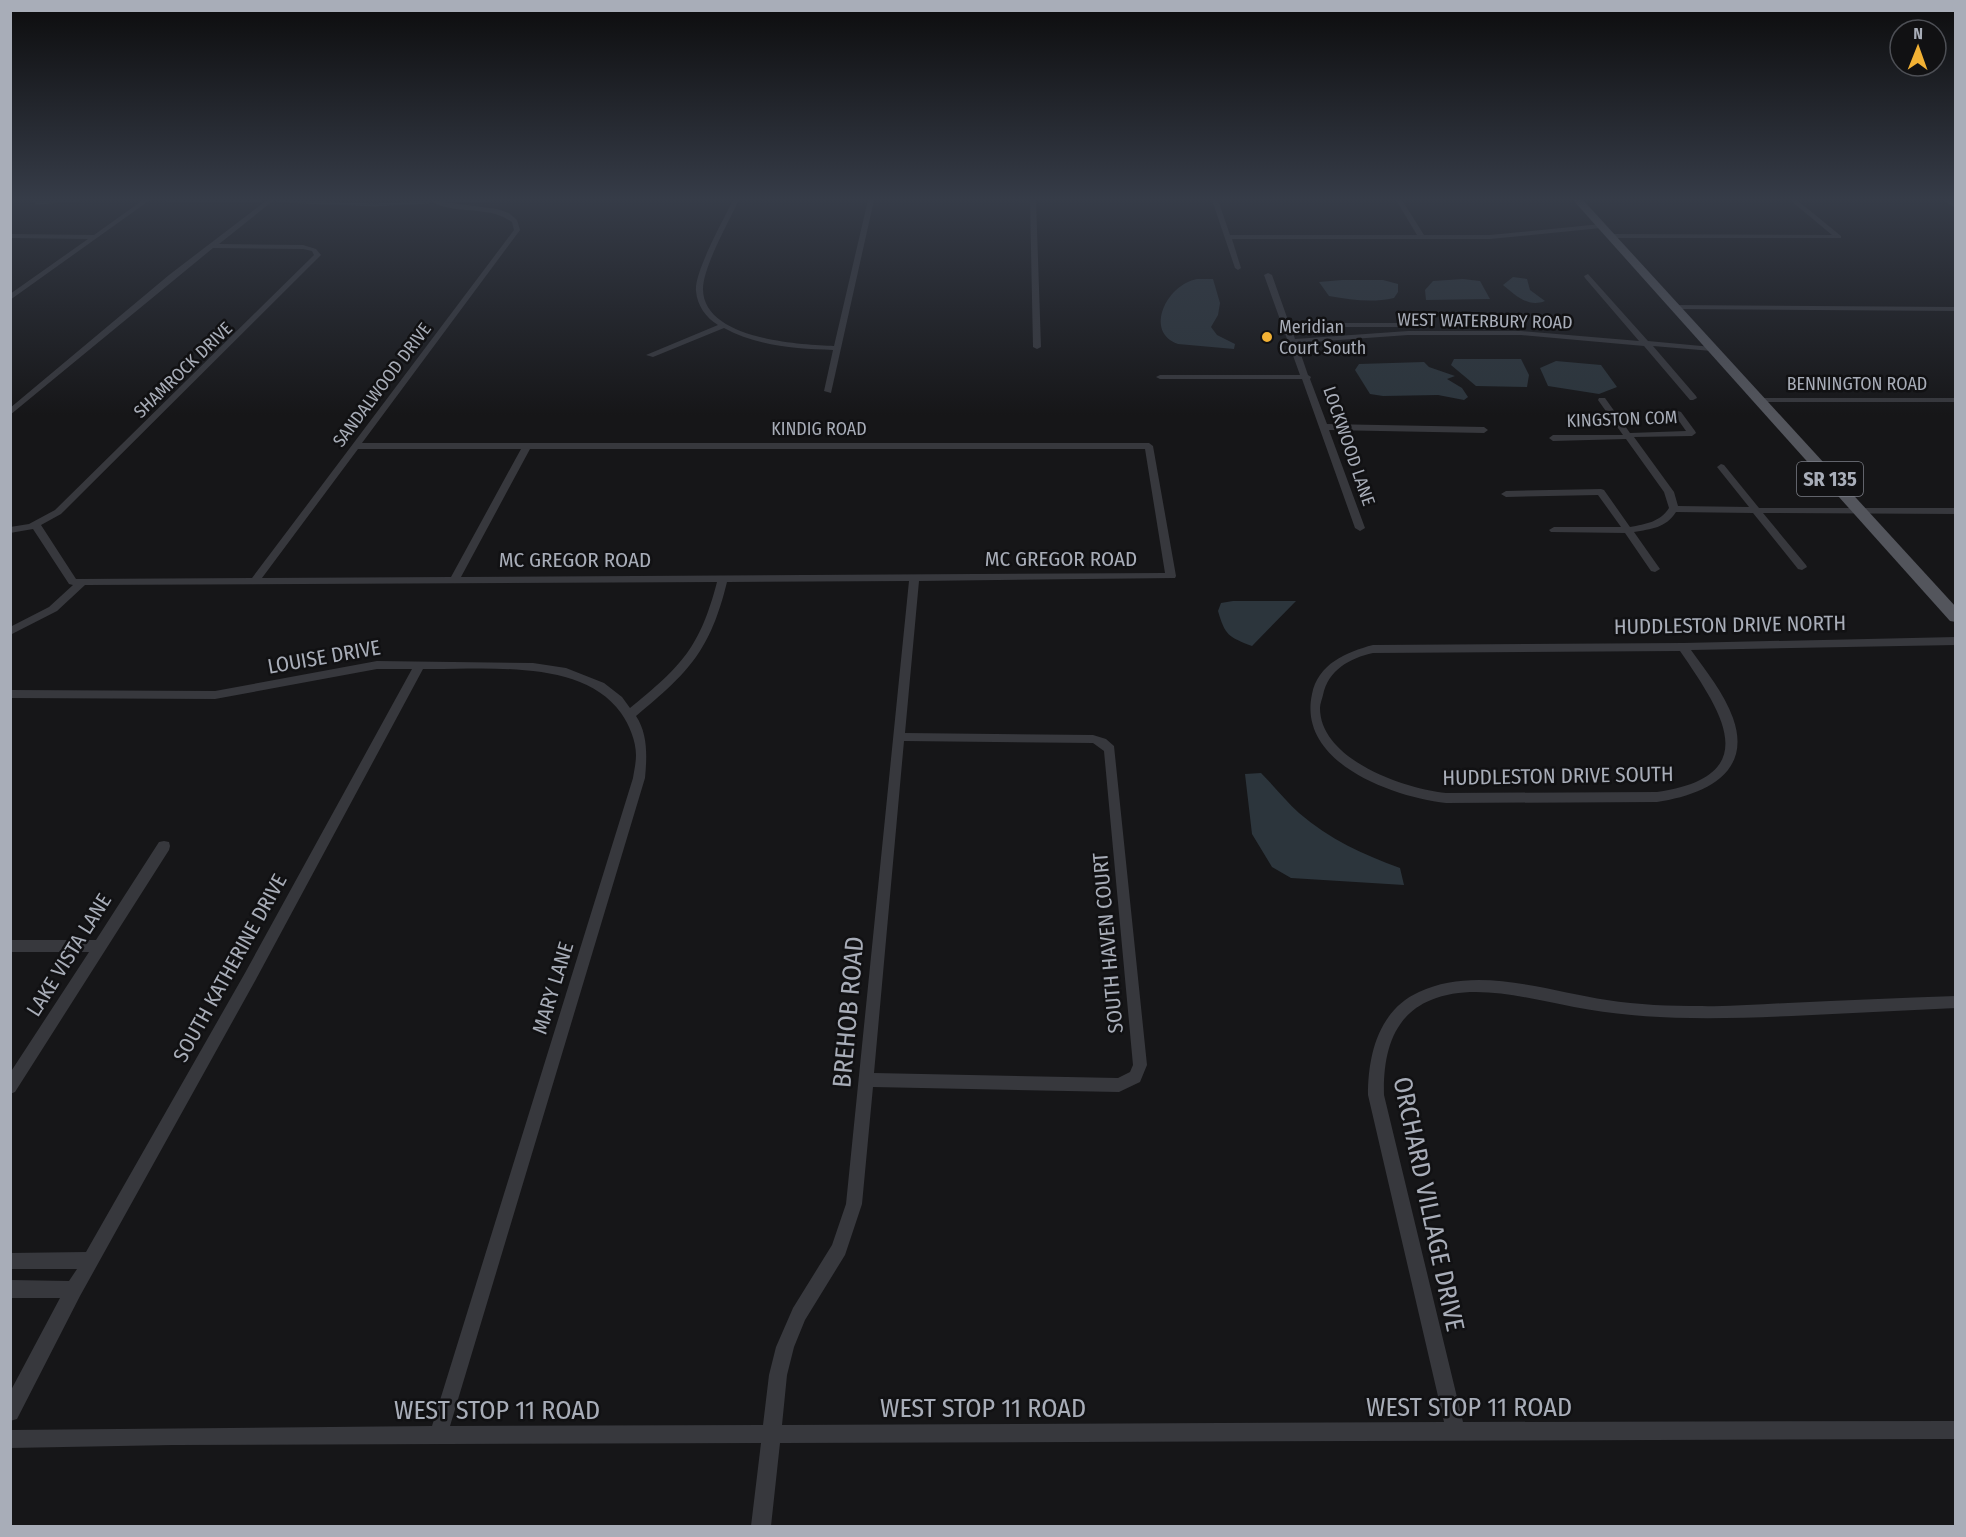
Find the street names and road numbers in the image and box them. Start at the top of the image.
street label: WEST WATERBURY ROAD [1397,308,1573,334]
street label: SHAMROCK DRIVE [129,317,237,423]
street label: SANDALWOOD DRIVE [328,319,436,451]
street label: BENNINGTON ROAD [1787,373,1927,395]
street label: LOCKWOOD LANE [1318,383,1380,509]
street label: KINGSTON COM [1566,406,1678,432]
street label: KINDIG ROAD [771,418,867,440]
road number: SR 135 [1797,462,1863,496]
street label: MC GREGOR ROAD [985,546,1137,572]
street label: MC GREGOR ROAD [499,547,651,573]
street label: HUDDLESTON DRIVE NORTH [1614,610,1846,640]
street label: LOUISE DRIVE [265,634,383,680]
street label: HUDDLESTON DRIVE SOUTH [1442,761,1674,791]
street label: SOUTH HAVEN COURT [1087,851,1129,1035]
street label: SOUTH KATHERINE DRIVE [168,869,293,1067]
street label: LAKE VISTA LANE [21,889,117,1021]
street label: BREHOB ROAD [826,935,871,1089]
street label: MARY LANE [527,939,579,1037]
street label: ORCHARD VILLAGE DRIVE [1386,1074,1471,1334]
street label: WEST STOP 11 ROAD [1366,1392,1572,1423]
street label: WEST STOP 11 ROAD [880,1393,1086,1424]
street label: WEST STOP 11 ROAD [394,1395,600,1426]

